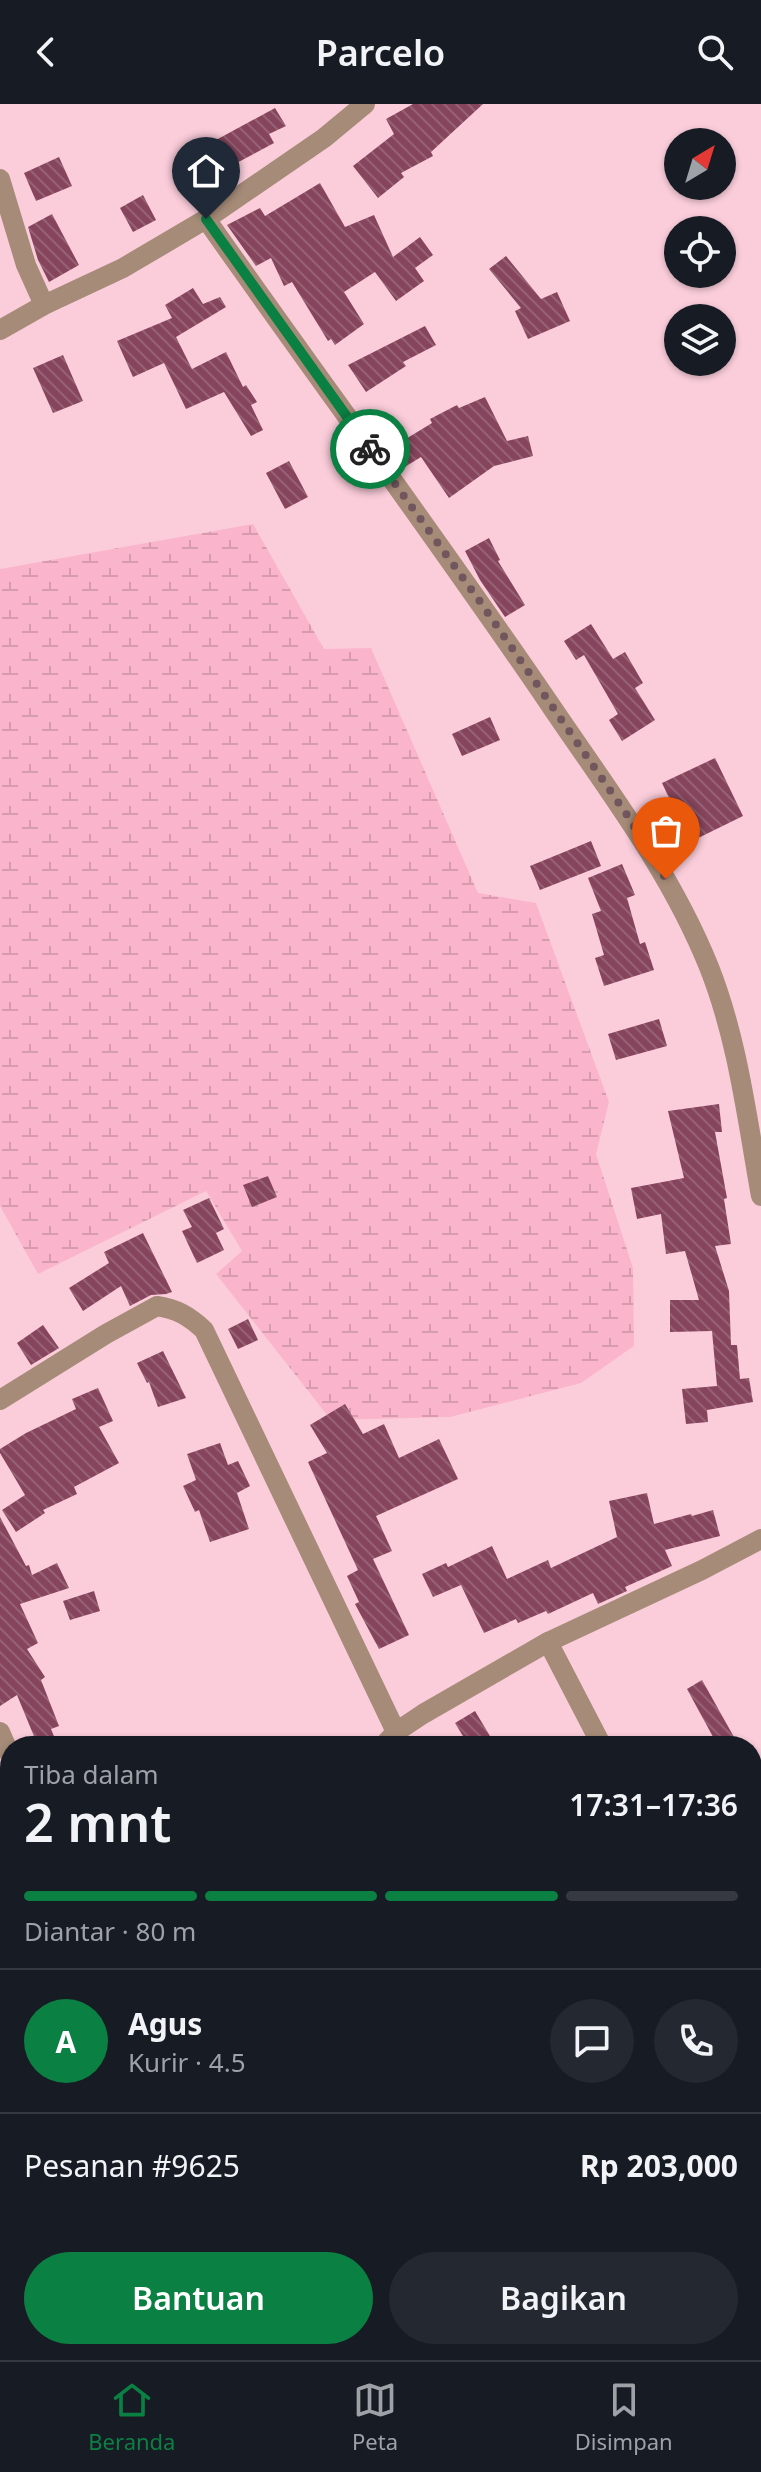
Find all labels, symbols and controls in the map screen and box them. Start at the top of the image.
text: Parcelo [316,28,445,77]
icon: back [24,30,68,74]
icon: search [693,30,737,74]
north arrow [664,128,736,200]
map controls [664,128,736,376]
pin [172,137,240,219]
icon: home [184,149,228,193]
button: locate [664,216,736,288]
button: layers [664,304,736,376]
courier [330,409,410,489]
icon: bike [348,427,392,471]
pin [632,797,700,879]
icon: bag [644,809,688,853]
text: Tiba dalam [24,1756,159,1792]
text: 17:31–17:36 [569,1784,738,1825]
text: 2 mnt [24,1786,171,1857]
text: Diantar · 80 m [24,1913,196,1949]
button: chat [550,1999,634,2083]
button: phone [654,1999,738,2083]
text: Agus [128,2003,202,2044]
text: A [56,2021,76,2062]
text: Kurir · 4.5 [128,2044,246,2080]
text: Pesanan #9625 [24,2145,240,2186]
text: Rp 203,000 [580,2145,738,2186]
button: Bantuan [24,2252,373,2344]
button: Bagikan [389,2252,738,2344]
tab: Beranda [88,2378,175,2456]
tab: Peta [352,2378,398,2456]
tab: Disimpan [575,2378,673,2456]

